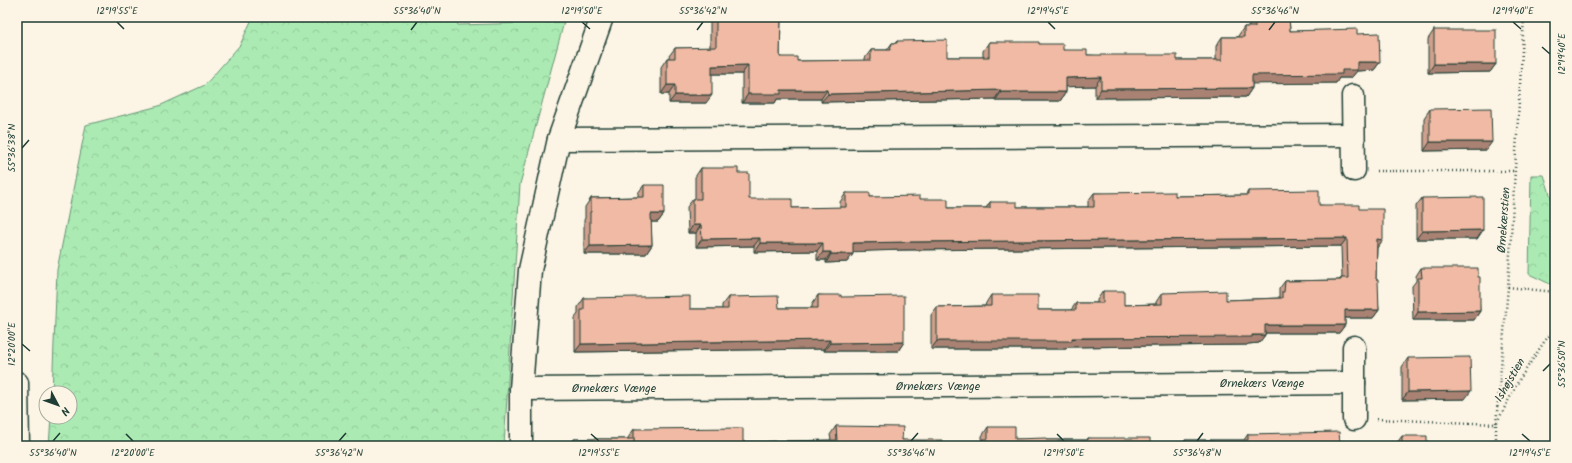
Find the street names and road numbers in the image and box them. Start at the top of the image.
street label: Ørnekærstien [1492,186,1516,254]
street label: Ishøjstien [1490,354,1530,406]
street label: Ørnekærs Vænge [1220,374,1305,393]
street label: Ørnekærs Vænge [896,377,981,396]
street label: Ørnekærs Vænge [572,379,657,398]

